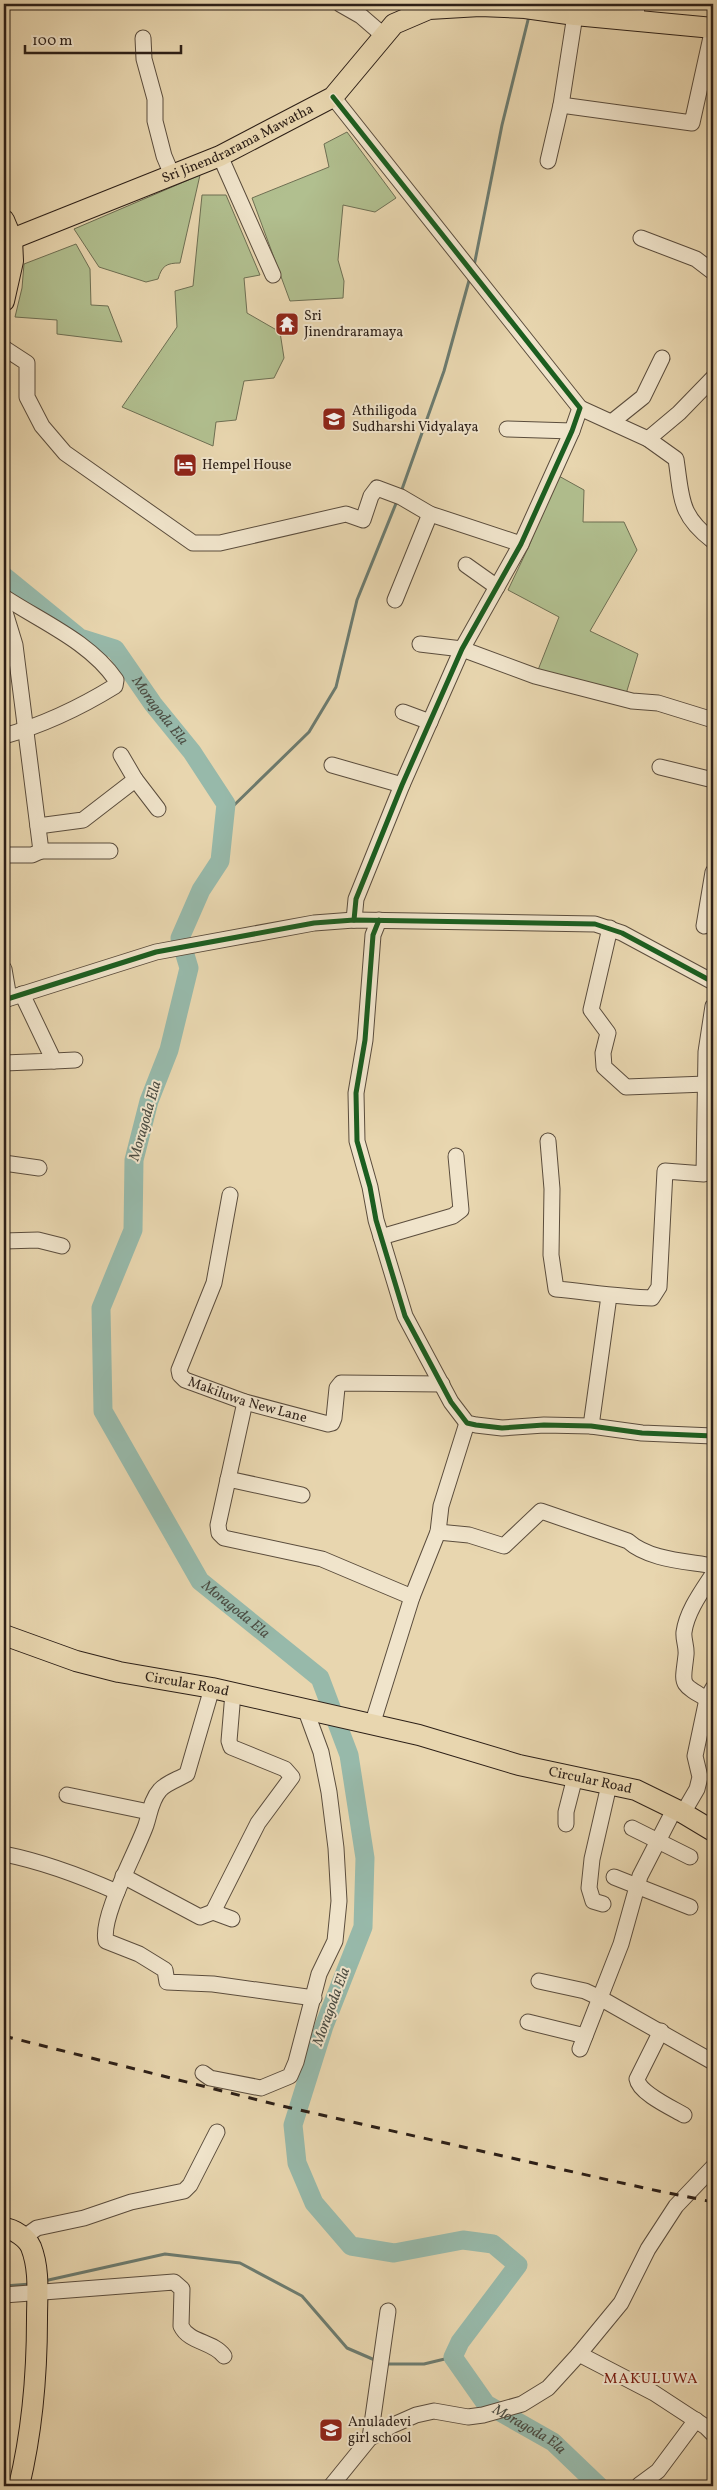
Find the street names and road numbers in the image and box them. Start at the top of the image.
street label: Sri Jinendrarama Mawatha [159,99,317,188]
street label: Makiluwa New Lane [185,1372,309,1428]
street label: Circular Road [144,1667,231,1701]
street label: Circular Road [547,1762,634,1798]

